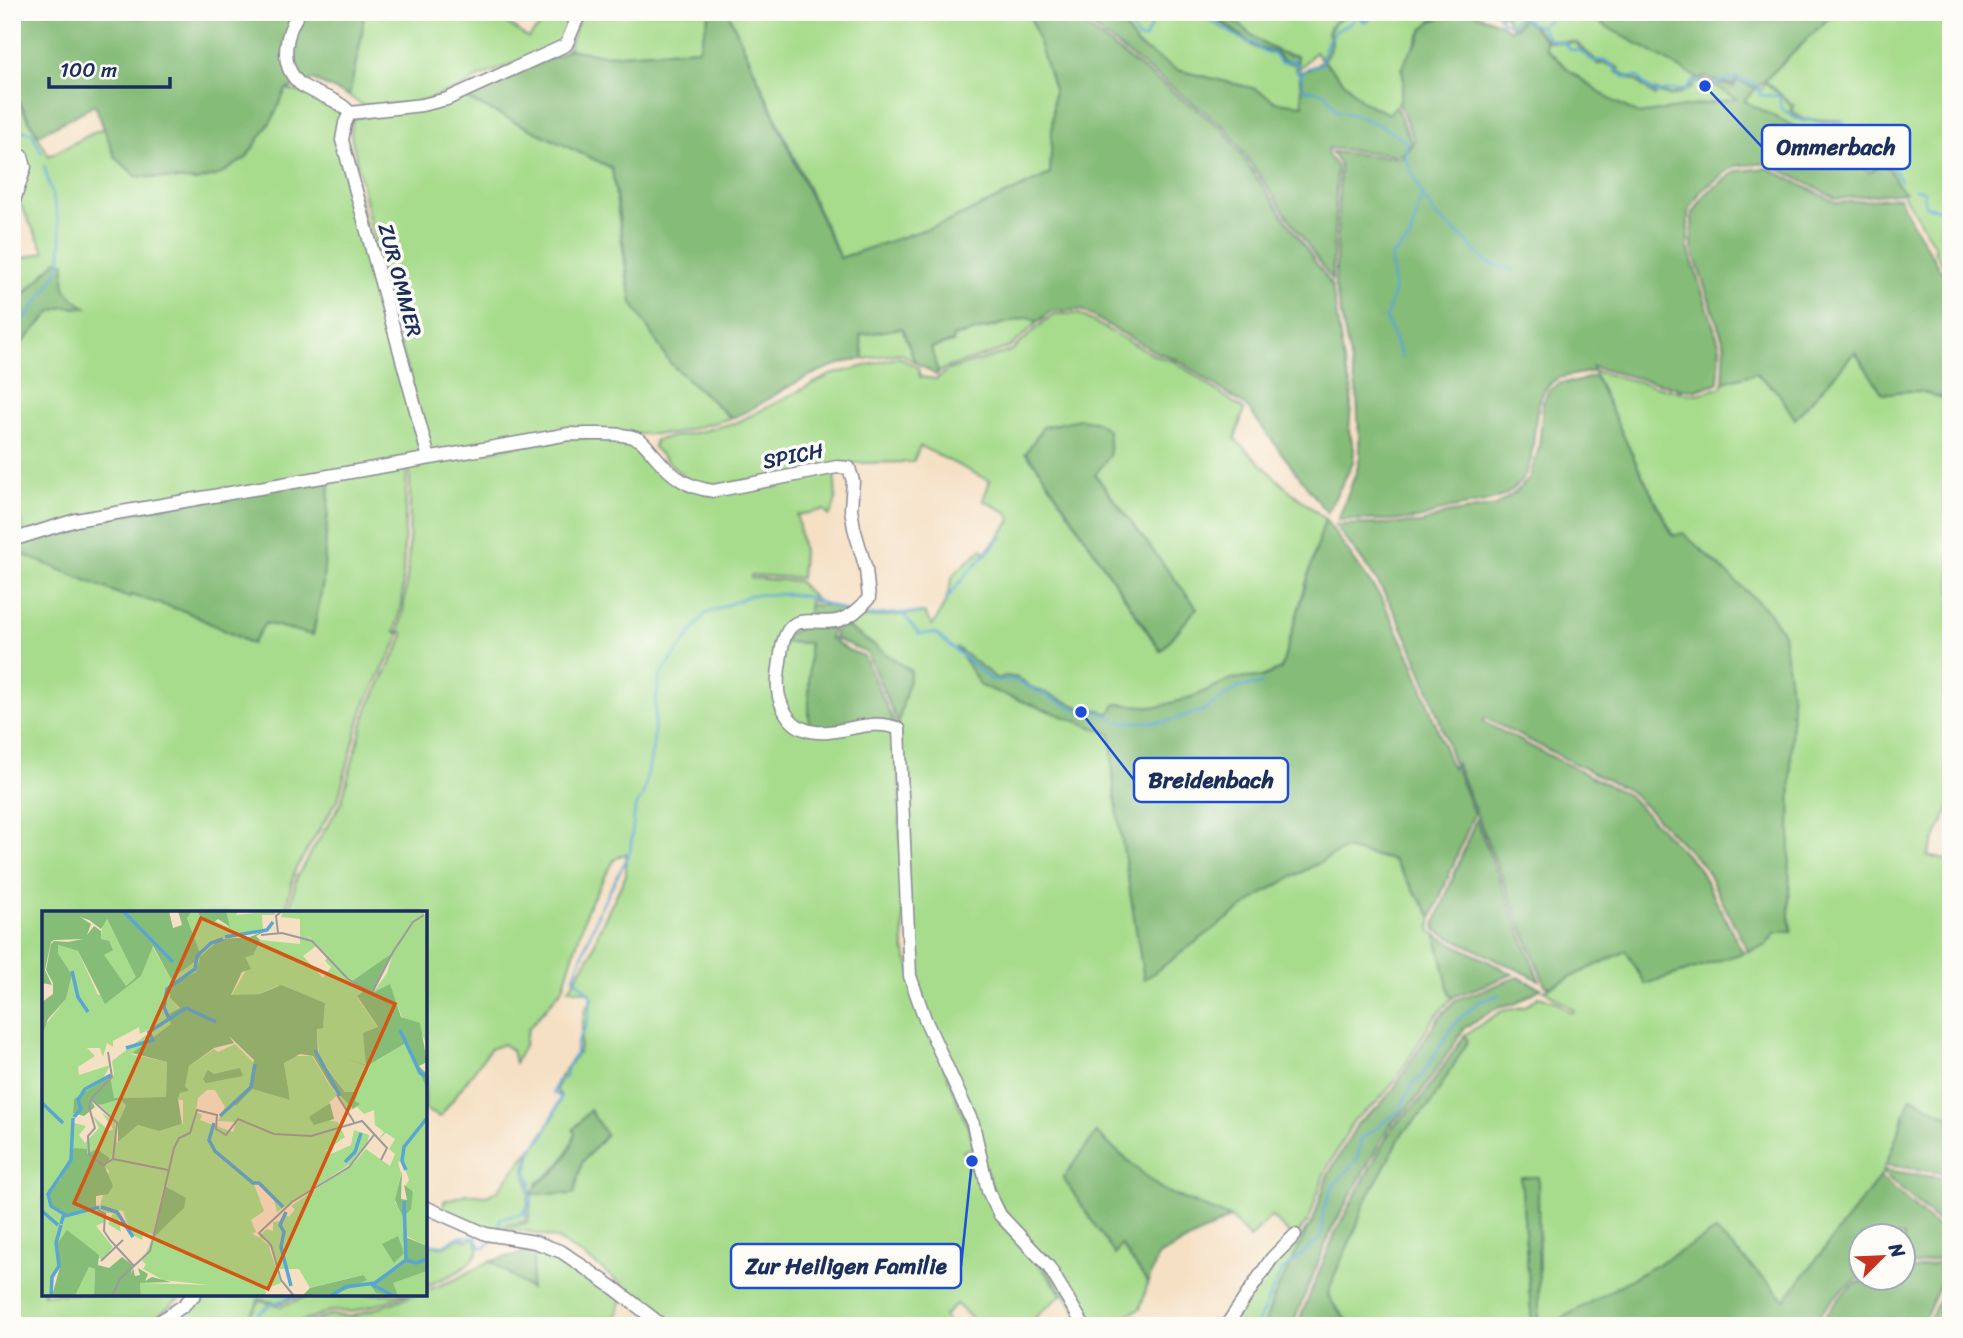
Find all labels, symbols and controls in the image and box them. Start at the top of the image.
scale bar [49,46,170,90]
text: 100 m [60,51,117,89]
callout: Ommerbach [1762,125,1910,169]
text: Ommerbach [1776,127,1896,168]
street label: ZUR OMMER [367,219,434,342]
street label: SPICH [759,431,827,480]
callout: Breidenbach [1134,758,1288,802]
text: Breidenbach [1148,760,1274,801]
inset map [42,911,427,1296]
north arrow [1848,1222,1918,1292]
text: N [1879,1237,1915,1264]
callout: Zur Heiligen Familie [731,1244,961,1288]
text: Zur Heiligen Familie [744,1246,948,1287]

